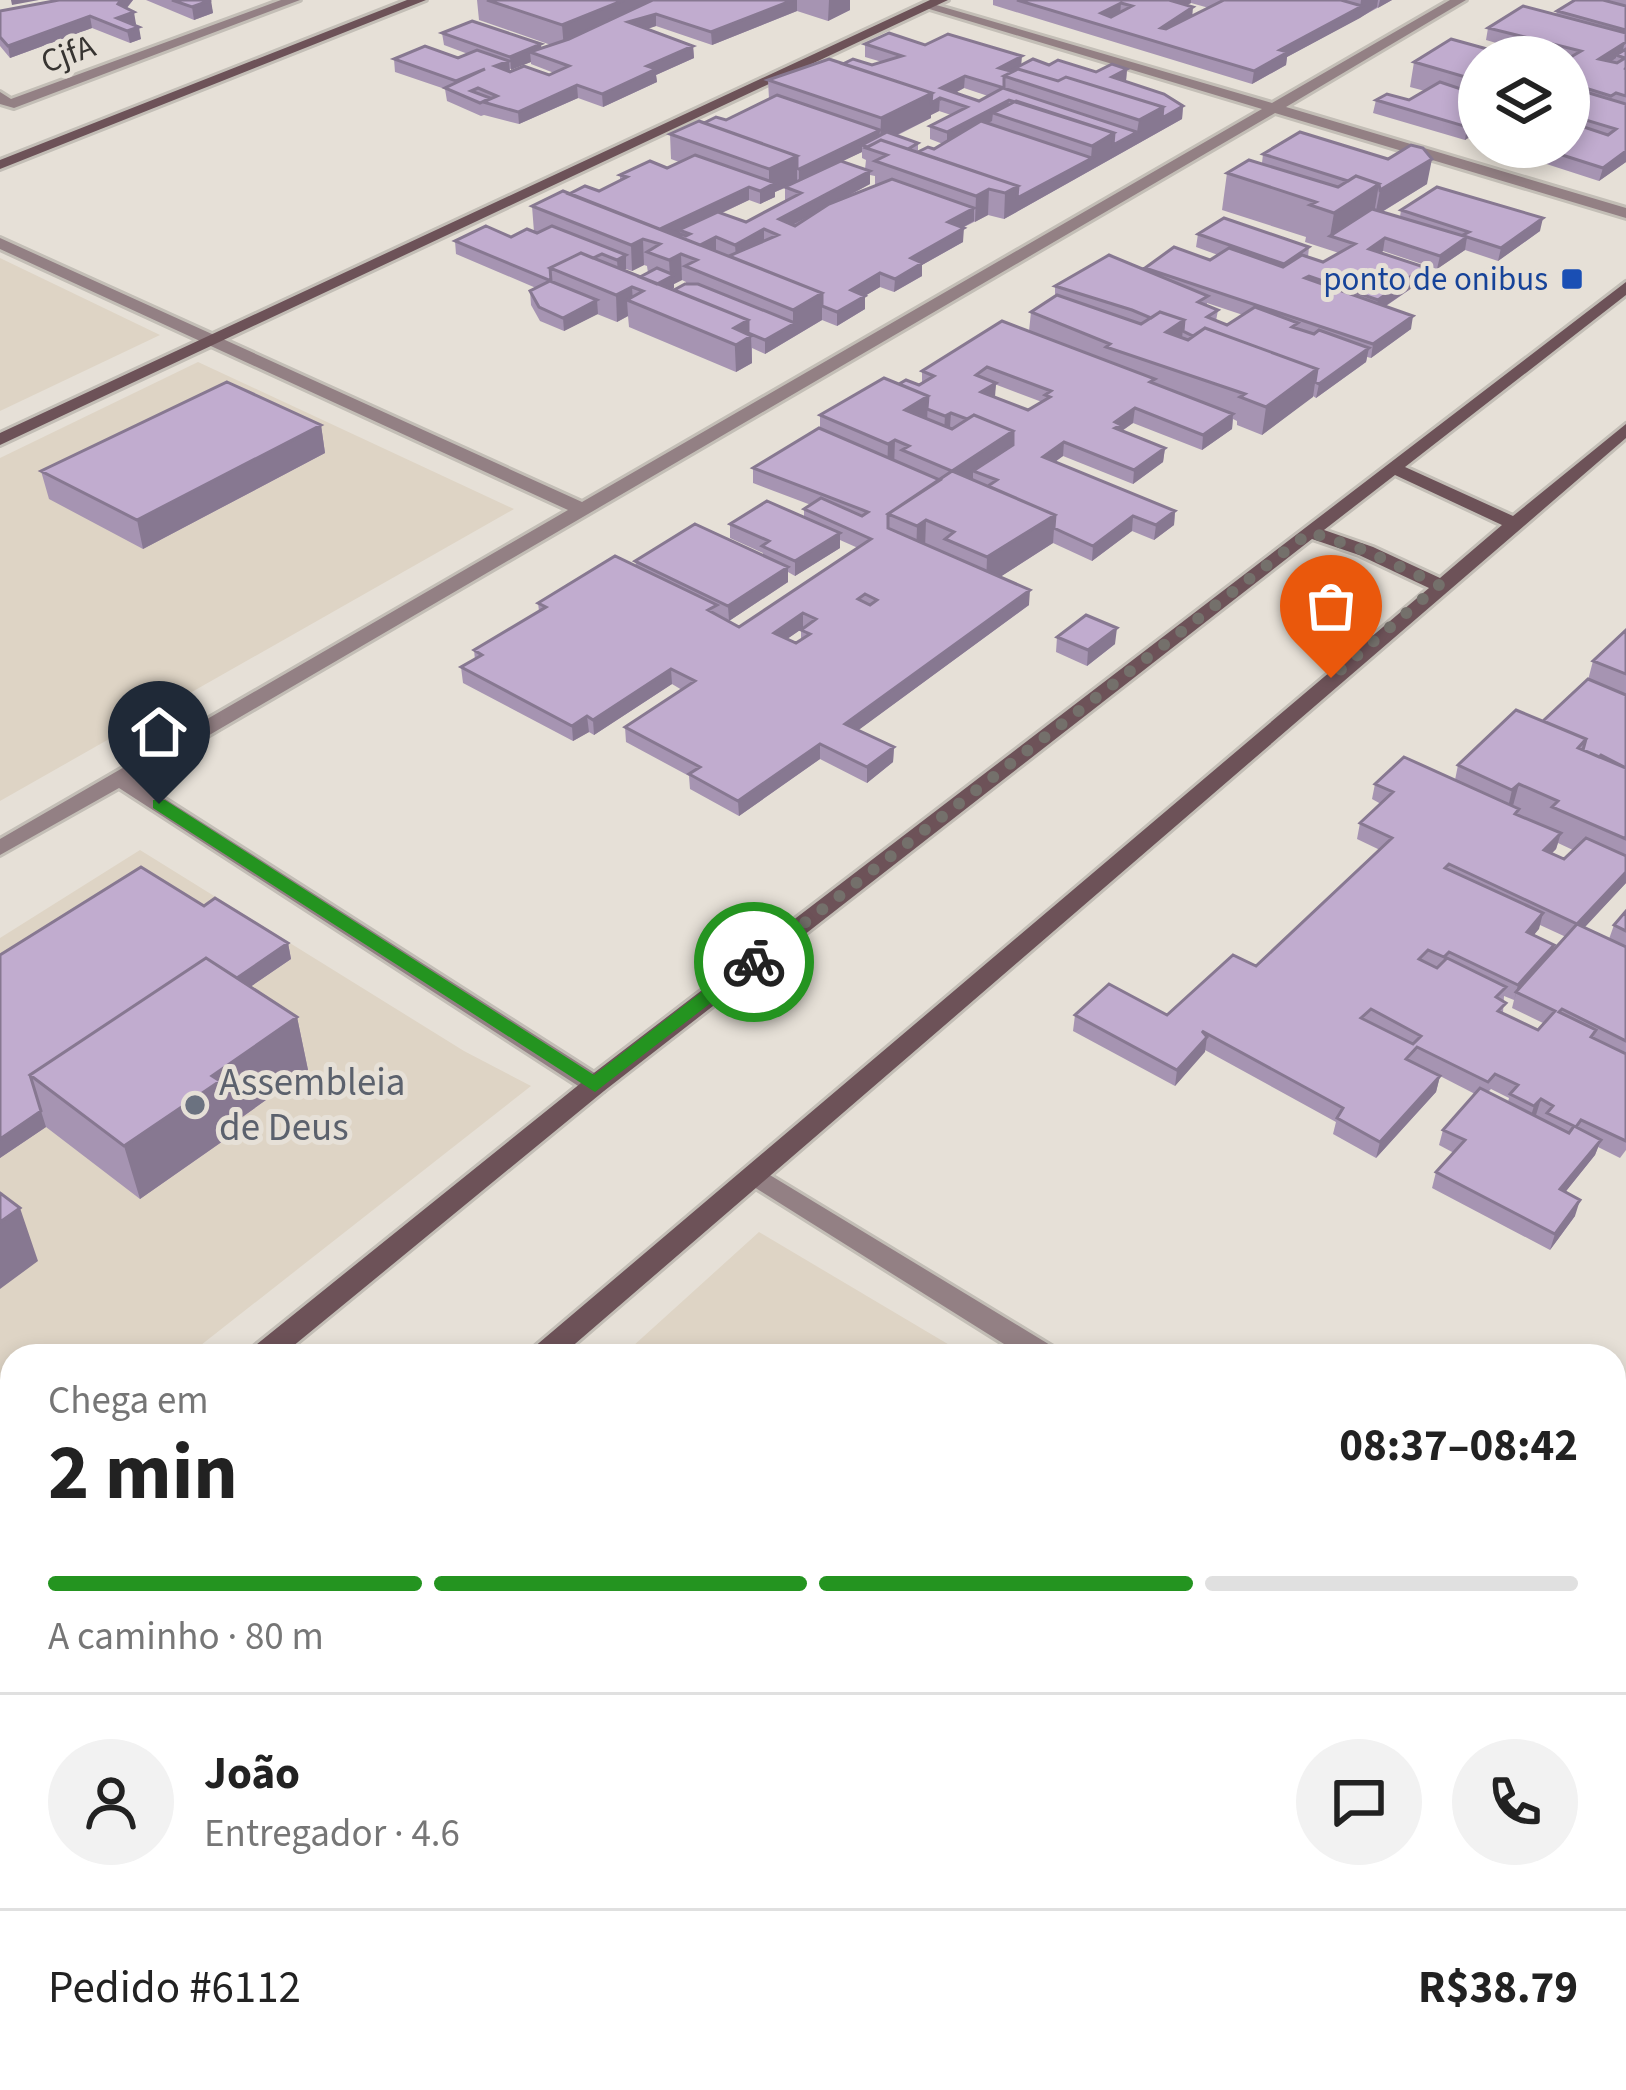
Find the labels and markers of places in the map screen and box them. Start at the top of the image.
place label: ponto de onibus [1323,256,1548,303]
marker: ponto de onibus [1559,266,1585,292]
pin [1280,555,1382,678]
pin [108,681,210,804]
place label: Assembleia de Deus [219,1055,406,1156]
marker: Assembleia de Deus [182,1092,208,1118]

